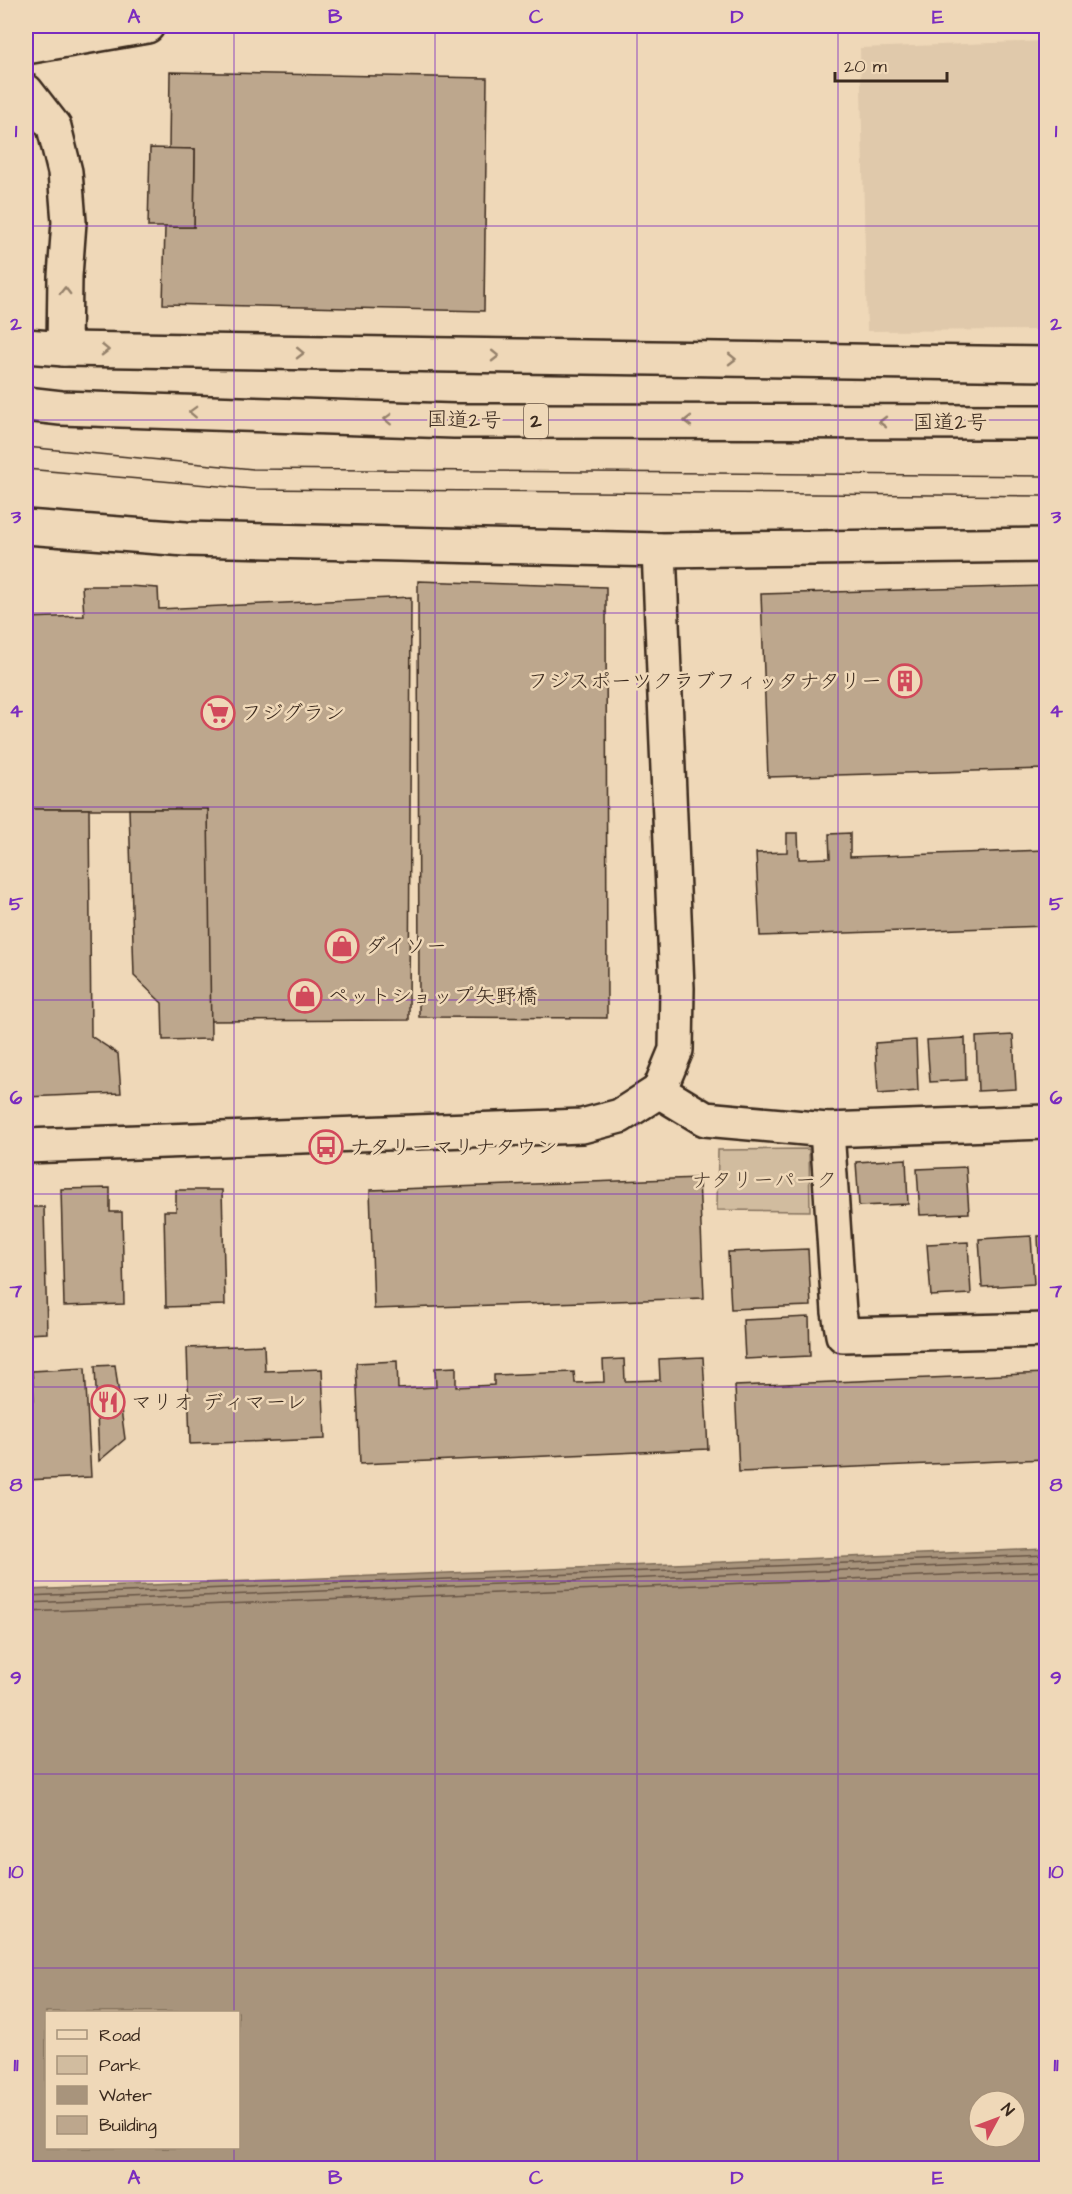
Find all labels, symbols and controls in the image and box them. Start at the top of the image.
text: A [128,3,141,31]
text: B [328,3,343,31]
text: C [529,3,544,31]
text: D [731,3,744,31]
text: E [932,3,944,31]
scale bar [835,45,948,83]
text: 20 m [844,54,887,79]
text: 1 [15,117,18,145]
text: 1 [1055,117,1058,145]
one-way arrow [59,286,71,295]
text: 2 [9,310,22,338]
text: 2 [1049,310,1062,338]
one-way arrow [100,344,109,356]
one-way arrow [295,347,304,359]
one-way arrow [490,349,499,362]
one-way arrow [727,353,736,365]
road number: 2 [524,404,548,438]
street label: 国道2号 [426,405,502,435]
one-way arrow [189,406,198,419]
street label: 国道2号 [912,408,988,437]
one-way arrow [384,412,393,425]
one-way arrow [684,415,693,427]
one-way arrow [879,416,888,428]
text: 3 [10,503,22,531]
text: 3 [1050,503,1062,531]
building icon: フジスポーツクラブフィッタナタリー [887,663,923,699]
place label: フジスポーツクラブフィッタナタリー [528,667,882,696]
supermarket icon: フジグラン [200,695,236,731]
text: 4 [9,697,23,725]
text: 4 [1049,697,1063,725]
place label: フジグラン [241,699,345,728]
text: 5 [9,890,24,918]
text: 5 [1049,890,1064,918]
shop icon: ダイソー [324,928,360,964]
place label: ダイソー [365,932,447,961]
shop icon: ペットショップ矢野橋 [287,978,323,1014]
place label: ペットショップ矢野橋 [328,982,537,1011]
text: 6 [10,1084,23,1112]
text: 6 [1050,1084,1063,1112]
bus stop icon: ナタリーマリナタウン [308,1129,344,1165]
place label: ナタリーマリナタウン [349,1133,558,1162]
park label: ナタリーパーク [691,1166,837,1195]
text: 7 [9,1277,23,1305]
text: 7 [1049,1277,1063,1305]
restaurant icon: マリオ ディマーレ [90,1384,126,1420]
place label: マリオ ディマーレ [131,1388,307,1417]
text: 8 [10,1471,23,1499]
text: 8 [1050,1471,1063,1499]
text: 9 [10,1664,22,1692]
text: 9 [1050,1664,1062,1692]
text: 10 [8,1858,24,1886]
text: 10 [1048,1858,1064,1886]
legend [45,2011,240,2149]
text: Road [99,2023,140,2048]
text: 11 [13,2051,19,2079]
text: 11 [1053,2051,1059,2079]
text: Park [99,2053,141,2078]
text: Water [99,2083,152,2108]
north arrow [967,2089,1027,2149]
text: N [996,2099,1019,2121]
text: Building [99,2113,157,2139]
text: A [128,2164,141,2192]
text: B [328,2164,343,2192]
text: C [529,2164,544,2192]
text: D [731,2164,744,2192]
text: E [932,2164,944,2192]

